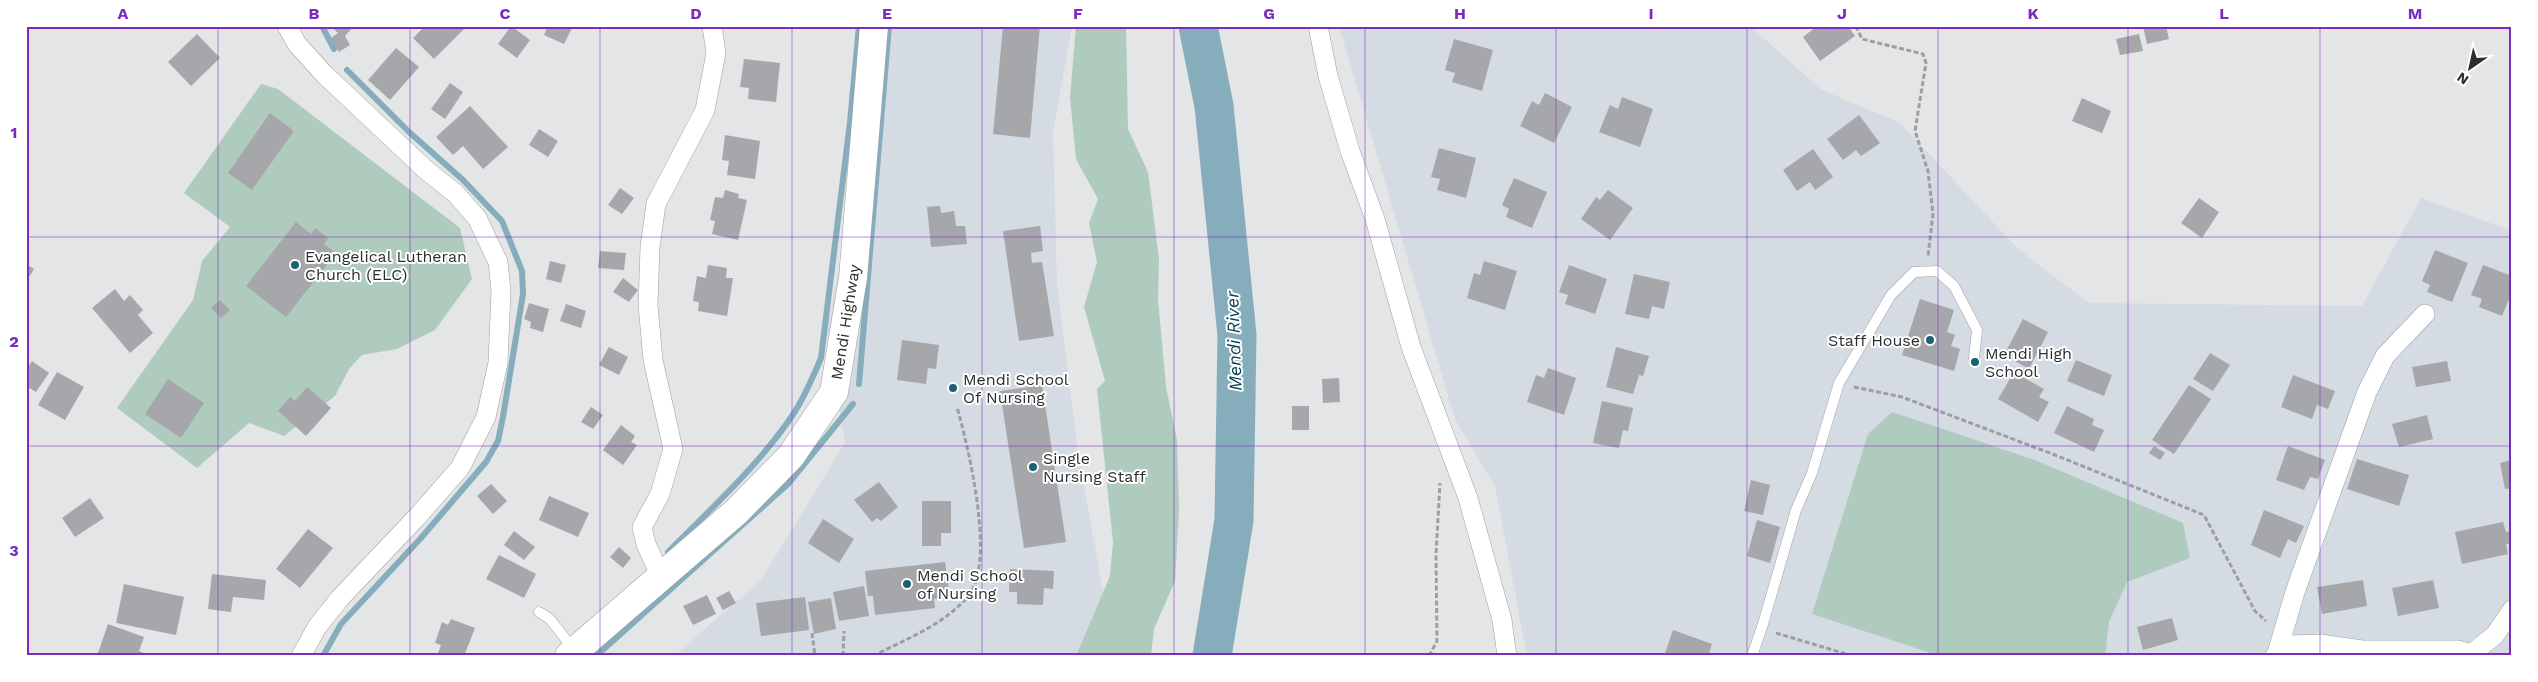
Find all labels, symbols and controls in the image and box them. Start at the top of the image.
text: A [118,4,129,23]
text: B [309,4,320,23]
text: C [500,4,511,23]
text: D [690,4,702,23]
text: E [882,4,892,23]
text: F [1073,4,1083,23]
text: G [1263,4,1275,23]
text: H [1454,4,1466,23]
text: I [1648,4,1654,23]
text: J [1837,4,1847,23]
text: K [2027,4,2039,23]
text: L [2219,4,2229,23]
text: M [2408,4,2422,23]
north arrow [2446,42,2496,92]
text: N [2454,69,2472,88]
text: 1 [11,123,17,142]
place label: Evangelical Lutheran Church (ELC) [305,247,467,284]
marker: Evangelical Lutheran Church (ELC) [289,259,301,271]
street label: Mendi Highway [827,262,864,381]
water label: Mendi River [1221,290,1246,391]
place label: Staff House [1828,331,1920,350]
text: 2 [9,332,19,351]
marker: Staff House [1924,334,1936,346]
place label: Mendi High School [1985,344,2072,381]
marker: Mendi High School [1969,356,1981,368]
place label: Mendi School Of Nursing [963,370,1069,407]
marker: Mendi School Of Nursing [947,382,959,394]
place label: Single Nursing Staff [1043,449,1146,486]
marker: Single Nursing Staff [1027,461,1039,473]
text: 3 [9,541,19,560]
place label: Mendi School of Nursing [917,566,1023,603]
marker: Mendi School of Nursing [901,578,913,590]

